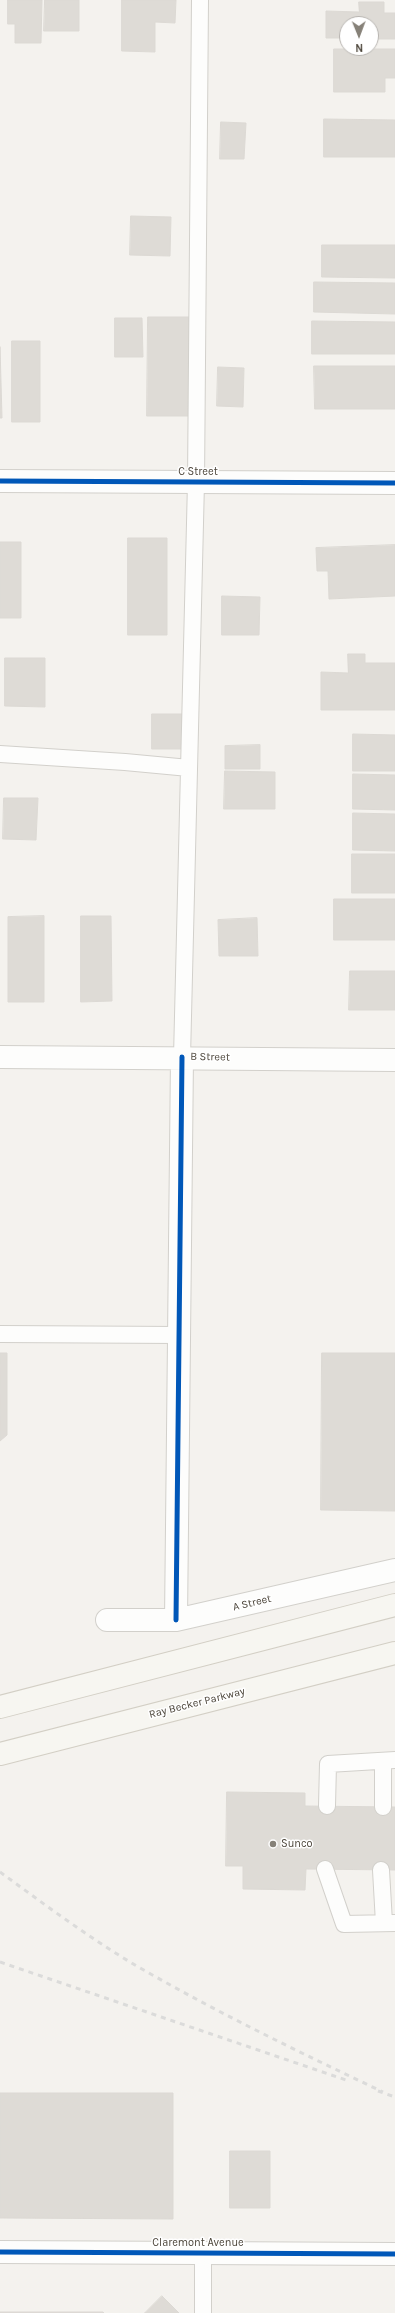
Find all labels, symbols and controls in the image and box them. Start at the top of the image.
north arrow [339,16,379,56]
text: N [355,41,363,54]
street label: C Street [178,465,218,479]
street label: B Street [190,1050,230,1064]
street label: A Street [231,1592,273,1614]
street label: Ray Becker Parkway [148,1685,246,1721]
place label: Sunco [281,1837,313,1851]
marker: Sunco [268,1839,278,1849]
street label: Claremont Avenue [152,2236,244,2250]

